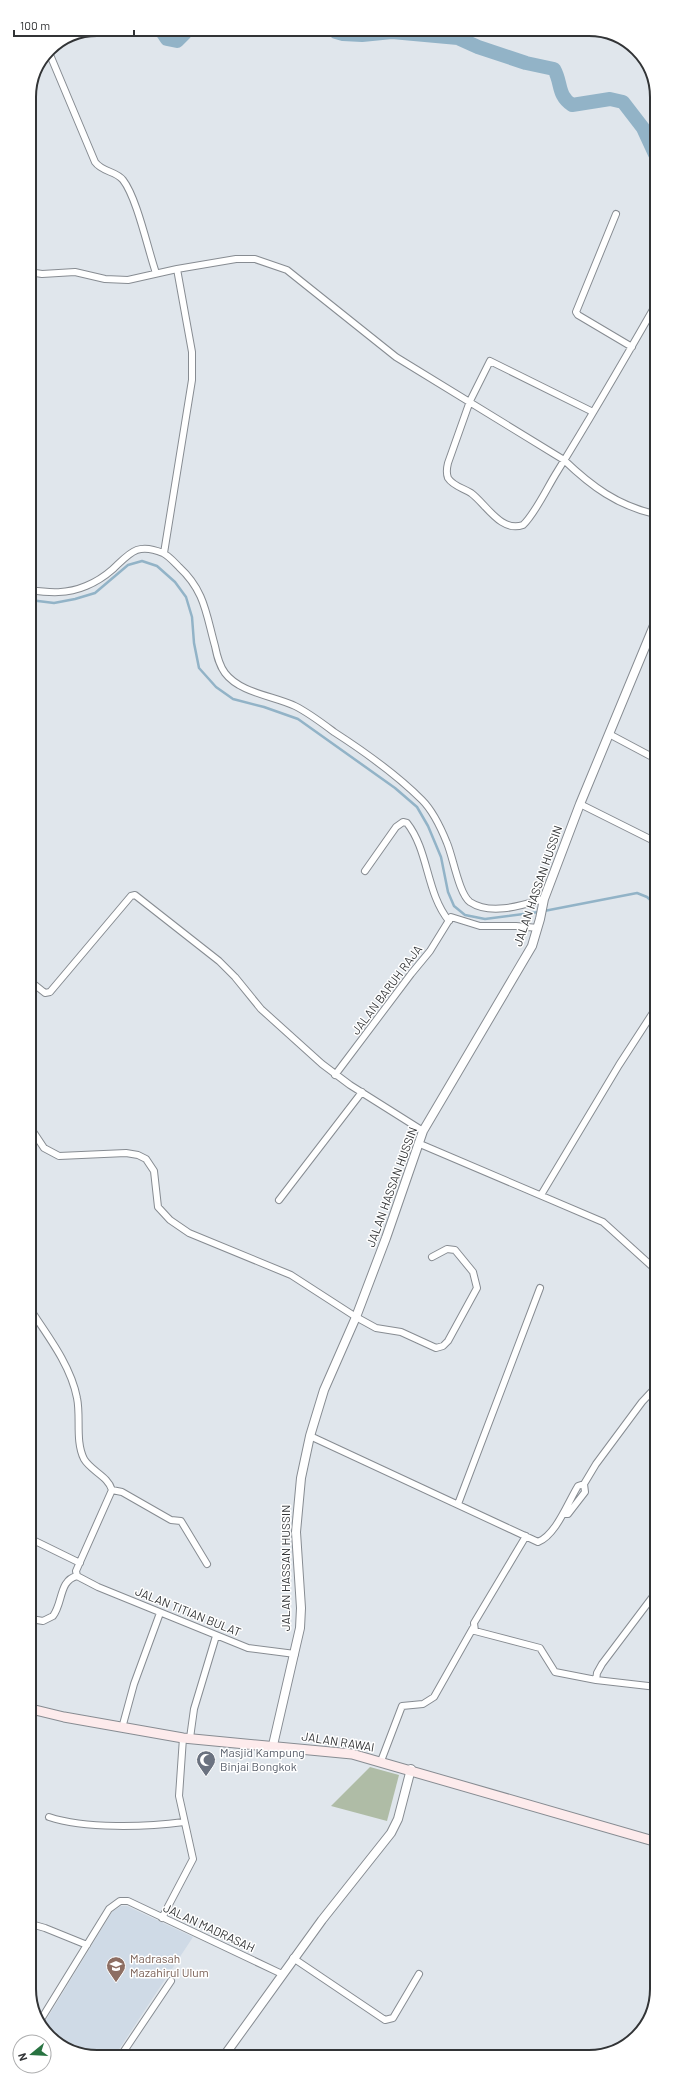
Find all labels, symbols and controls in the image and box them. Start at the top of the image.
scale bar [14,12,134,38]
text: 100 m [20,18,50,32]
street label: JALAN HASSAN HUSSIN [510,824,564,948]
street label: JALAN BARUH RAJA [348,942,424,1037]
street label: JALAN HASSAN HUSSIN [363,1125,419,1249]
street label: JALAN HASSAN HUSSIN [278,1505,292,1631]
street label: JALAN TITIAN BULAT [133,1583,243,1639]
street label: JALAN RAWAI [301,1728,376,1754]
place label: Masjid Kampung Binjai Bongkok [220,1745,305,1773]
mosque icon: Masjid Kampung Binjai Bongkok [195,1749,217,1777]
street label: JALAN MADRASAH [161,1900,257,1954]
place label: Madrasah Mazahirul Ulum [130,1951,209,1979]
school or university icon: Madrasah Mazahirul Ulum [105,1955,127,1983]
north arrow [12,2034,52,2074]
text: N [15,2052,29,2063]

